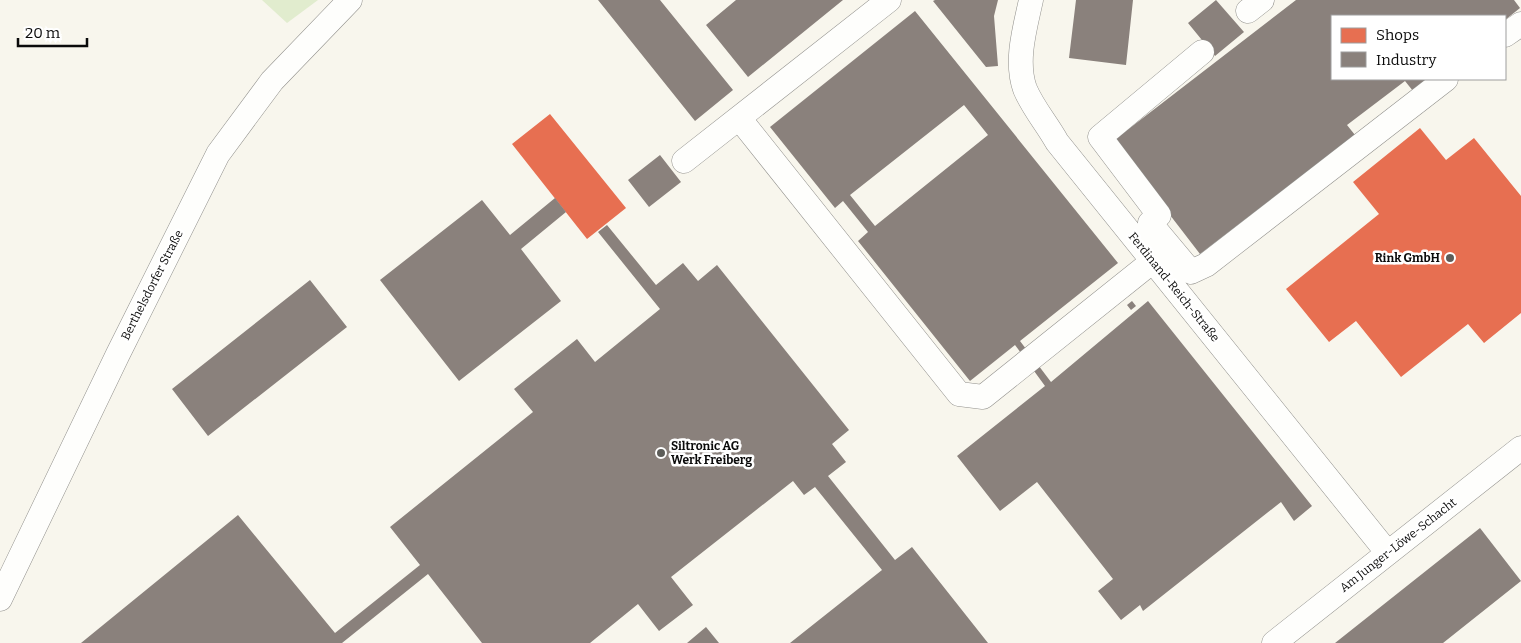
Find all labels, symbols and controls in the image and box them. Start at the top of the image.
scale bar [18,15,86,47]
legend [1331,15,1506,80]
text: 20 m [25,24,61,42]
text: Shops [1376,26,1419,44]
text: Industry [1376,51,1436,69]
street label: Berthelsdorfer Straße [118,228,186,342]
street label: Ferdinand-Reich-Straße [1126,230,1222,344]
place label: Rink GmbH [1375,251,1441,265]
marker: Rink GmbH [1444,252,1456,264]
place label: Siltronic AG Werk Freiberg [671,439,752,467]
marker: Siltronic AG Werk Freiberg [655,447,667,459]
street label: Am Junger-Löwe-Schacht [1337,495,1460,595]

